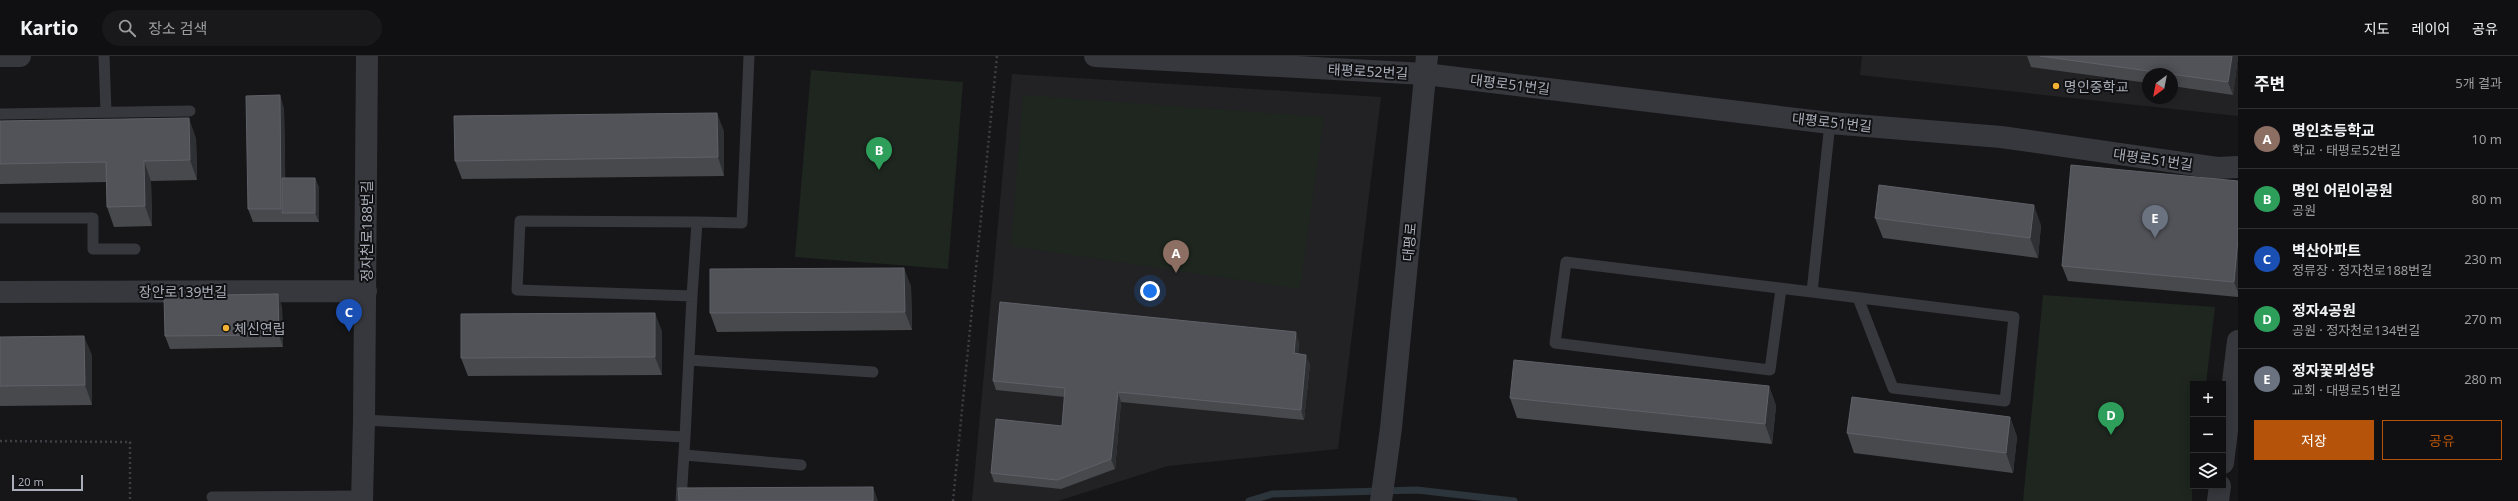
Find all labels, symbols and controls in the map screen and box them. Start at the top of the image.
search box [102,10,382,46]
text: Kartio [20,15,78,41]
icon: search [116,17,138,39]
text: 장소 검색 [148,18,207,38]
text: 지도 [2364,19,2390,38]
text: 레이어 [2412,19,2450,38]
text: 공유 [2472,19,2498,38]
street label: 태평로52번길 [1327,59,1409,83]
north arrow [2142,68,2178,104]
street label: 대평로51번길 [1469,70,1551,98]
text: 주변 [2254,72,2285,95]
text: 5개 결과 [2455,74,2502,92]
place label: 명인중학교 [2064,77,2129,96]
marker: 명인중학교 [2051,81,2061,91]
street label: 대평로51번길 [1791,108,1873,136]
text: 명인초등학교 [2292,120,2375,140]
text: A [2263,130,2272,148]
text: 10 m [2472,130,2502,148]
pin: B [866,137,892,170]
text: 학교 · 태평로52번길 [2292,141,2401,159]
street label: 대평로51번길 [2112,144,2194,174]
street label: 정자천로188번길 [357,180,376,282]
text: 명인 어린이공원 [2292,180,2393,200]
text: B [2263,190,2271,208]
text: 80 m [2472,190,2502,208]
text: 공원 [2292,201,2316,219]
pin: E [2142,205,2168,238]
street label: 대평로 [1398,222,1420,262]
pin: A [1163,240,1189,273]
text: 벽산아파트 [2292,240,2361,260]
text: C [2263,250,2271,268]
text: 230 m [2464,250,2502,268]
text: 정류장 · 정자천로188번길 [2292,261,2432,279]
your location [1140,281,1160,301]
street label: 장안로139번길 [139,282,227,301]
pin: C [336,299,362,332]
text: 정자4공원 [2292,300,2356,320]
text: D [2262,310,2272,328]
text: 270 m [2464,310,2502,328]
place label: 체신연립 [234,319,286,338]
text: 공원 · 정자천로134번길 [2292,321,2420,339]
marker: 체신연립 [221,323,231,333]
text: 정자꽃뫼성당 [2292,360,2375,380]
text: E [2263,370,2271,388]
text: 280 m [2464,370,2502,388]
map controls [2190,381,2226,489]
button: + [2190,381,2226,417]
text: 교회 · 대평로51번길 [2292,381,2401,399]
pin: D [2098,402,2124,435]
button: − [2190,417,2226,453]
button: 저장 [2254,420,2374,460]
button: 공유 [2382,420,2502,460]
button: layers [2190,453,2226,489]
scale bar [12,473,83,492]
text: 20 m [18,474,44,489]

